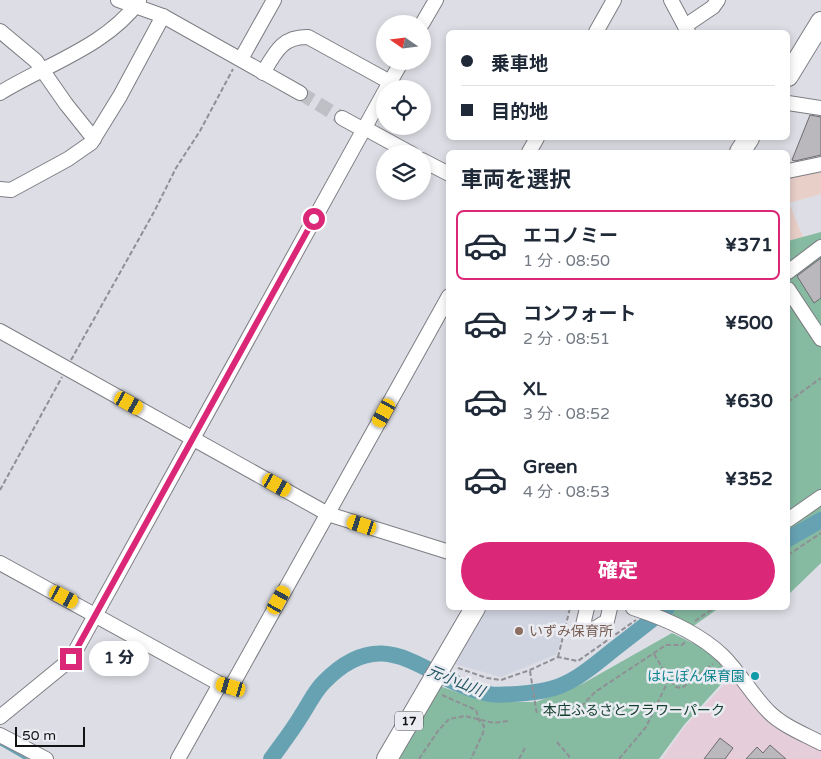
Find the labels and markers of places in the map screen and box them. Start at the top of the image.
place label: いずみ保育所 [529,623,613,640]
marker: いずみ保育所 [513,625,525,637]
place label: はにぽん保育園 [647,668,745,685]
marker: はにぽん保育園 [749,670,761,682]

